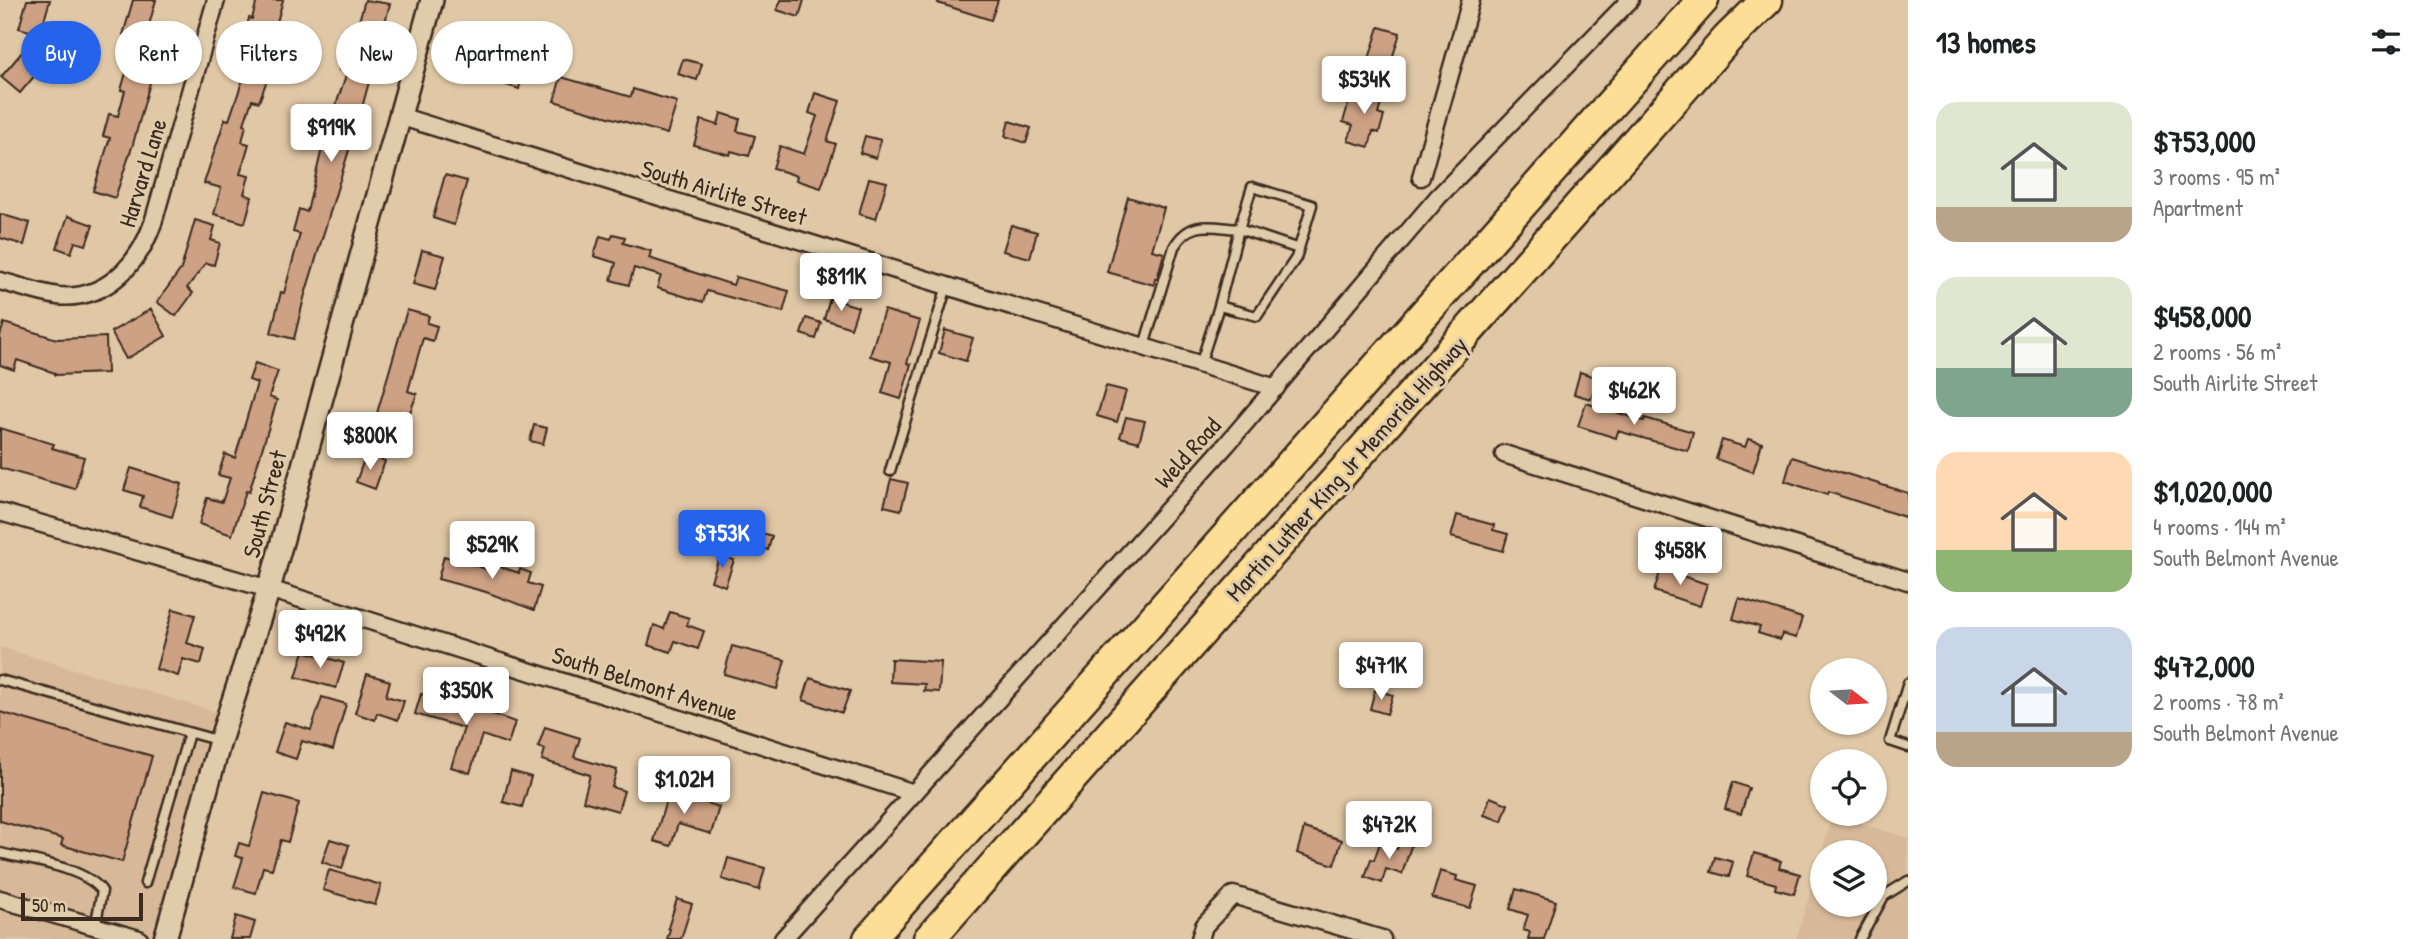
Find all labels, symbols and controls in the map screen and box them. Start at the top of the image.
chip: Buy [21,21,101,84]
chip: Rent [115,21,202,84]
chip: Filters [216,21,322,84]
chip: New [336,21,417,84]
chip: Apartment [431,21,573,84]
text: 13 homes [1936,22,2036,62]
icon: filters [2367,23,2405,61]
pin: $534K [1315,57,1413,116]
text: $534K [1338,63,1390,94]
pin: $919K [282,104,380,164]
text: $919K [307,111,355,142]
street label: Harvard Lane [110,114,174,231]
text: $753,000 [2153,121,2256,161]
icon: home [1992,130,2076,214]
street label: South Airlite Street [638,152,812,233]
text: 3 rooms · 95 m² [2153,161,2280,192]
text: Apartment [2153,192,2243,223]
pin: $811K [792,254,890,313]
text: $811K [816,260,866,291]
text: $458,000 [2153,296,2252,336]
icon: home [1992,305,2076,389]
street label: Martin Luther King Jr Memorial Highway [1218,329,1474,608]
text: 2 rooms · 56 m² [2153,336,2281,367]
text: South Airlite Street [2153,367,2317,398]
pin: $462K [1585,368,1683,427]
text: $462K [1608,374,1660,405]
street label: Weld Road [1147,410,1228,495]
pin: $800K [321,412,419,472]
text: $800K [343,419,397,450]
street label: South Street [234,446,294,561]
text: $1,020,000 [2153,471,2272,511]
icon: home [1992,480,2076,564]
pin: $753K [673,510,771,570]
text: 4 rooms · 144 m² [2153,511,2286,542]
text: $753K [694,517,750,548]
pin: $529K [443,522,541,581]
text: $529K [466,528,518,559]
pin: $458K [1631,528,1729,587]
text: $458K [1654,534,1706,565]
text: South Belmont Avenue [2153,542,2339,573]
pin: $492K [271,610,369,670]
text: $492K [294,617,346,648]
street label: South Belmont Avenue [548,638,743,728]
pin: $471K [1332,642,1430,702]
text: $472,000 [2153,646,2255,686]
text: $471K [1355,649,1407,680]
icon: home [1992,655,2076,739]
north arrow [1810,658,1886,735]
map controls [1810,658,1887,917]
pin: $350K [417,668,515,727]
text: $350K [439,674,493,705]
text: 2 rooms · 78 m² [2153,686,2284,717]
text: South Belmont Avenue [2153,717,2339,748]
button: locate [1810,749,1887,826]
pin: $1.02M [627,756,741,816]
text: $1.02M [654,763,714,794]
pin: $472K [1340,802,1438,861]
text: $472K [1362,808,1416,839]
button: layers [1810,840,1887,917]
scale bar [21,890,144,922]
text: 50 m [32,892,66,918]

